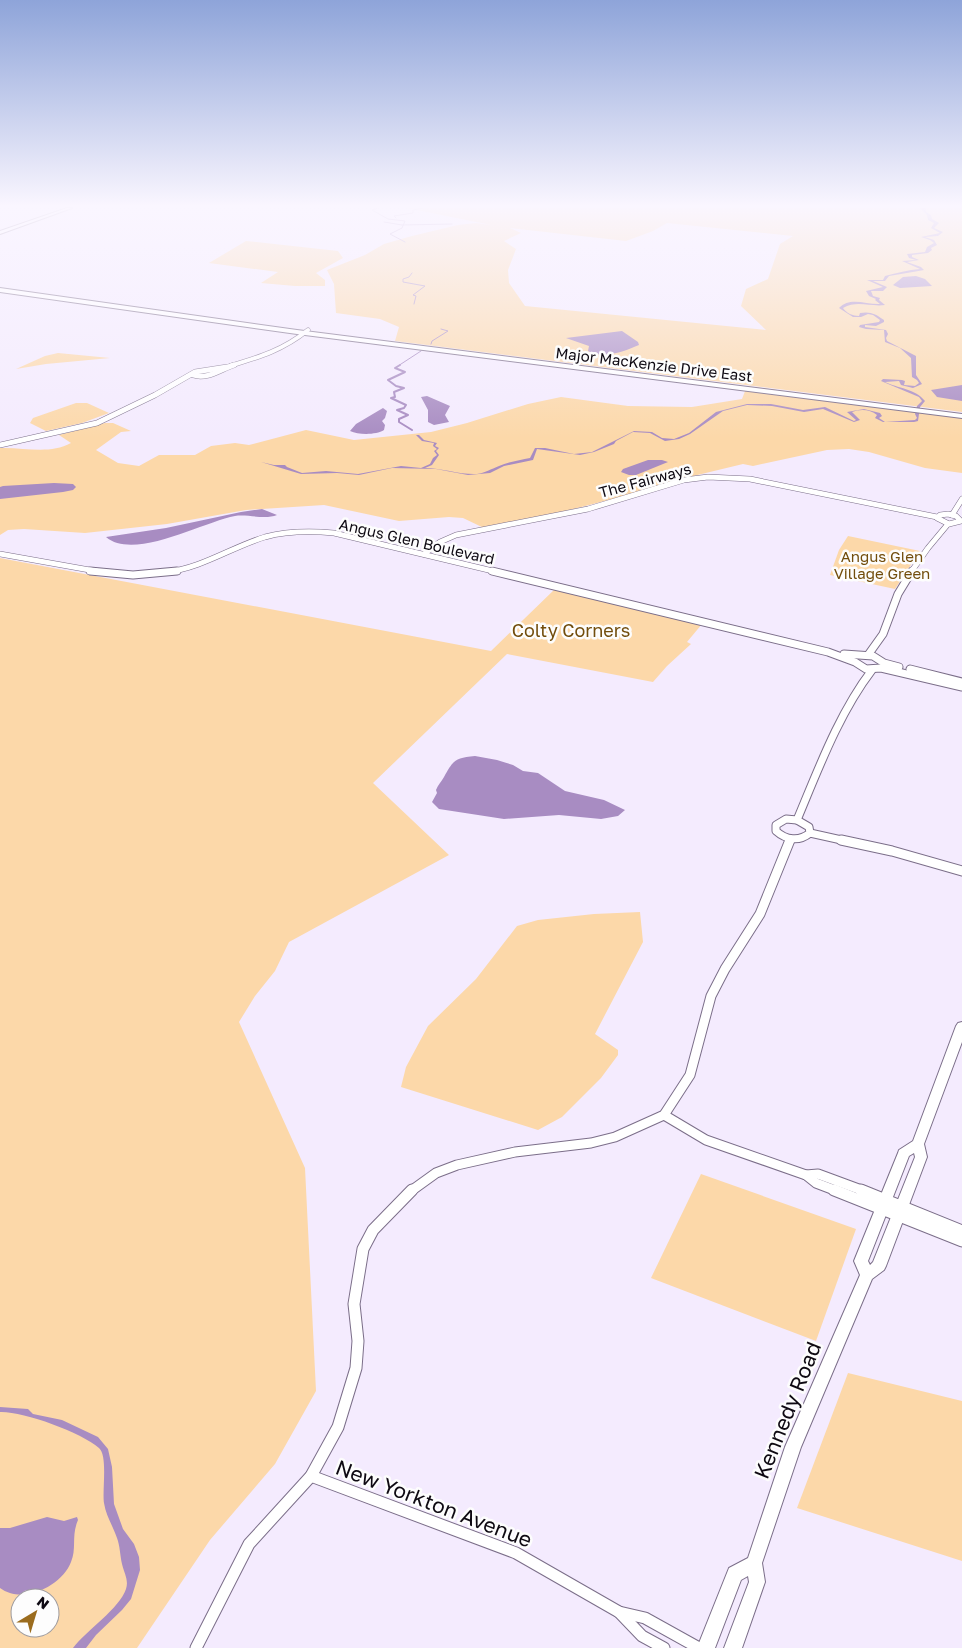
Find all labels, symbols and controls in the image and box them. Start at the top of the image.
street label: Major MacKenzie Drive East [555,343,753,385]
street label: The Fairways [597,459,693,501]
street label: Angus Glen Boulevard [338,514,496,568]
park label: Angus Glen Village Green [834,547,930,582]
park label: Colty Corners [512,619,630,641]
street label: Kennedy Road [748,1338,826,1482]
street label: New Yorkton Avenue [332,1454,536,1552]
north arrow [10,1588,60,1638]
text: N [34,1592,53,1612]

